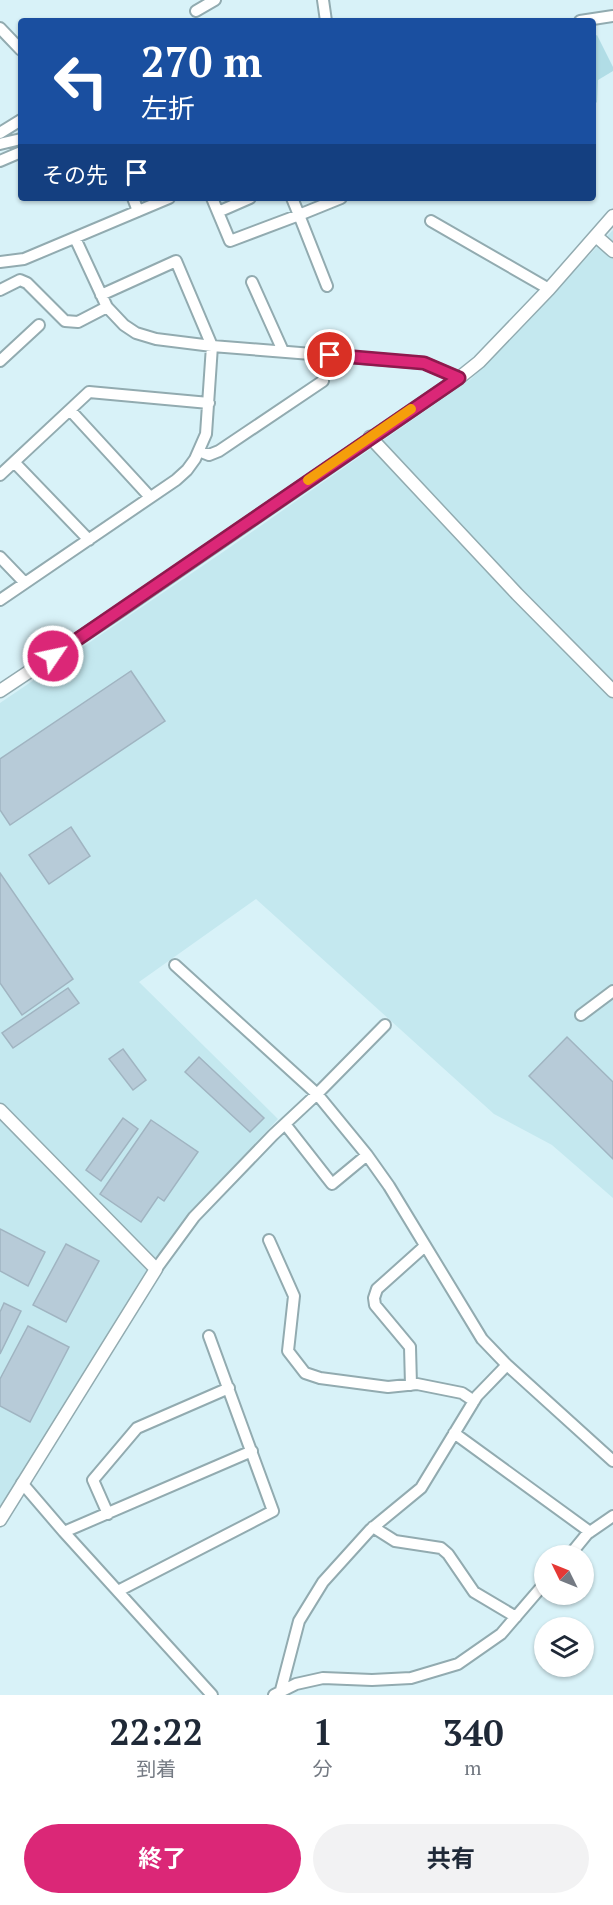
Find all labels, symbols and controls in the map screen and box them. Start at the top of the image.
text: 270 m [141,33,262,89]
icon: left [42,42,120,120]
text: 左折 [141,90,195,126]
icon: arrive [120,156,153,189]
text: その先 [42,160,108,189]
pin [304,329,355,380]
icon: arrive [313,338,346,371]
position arrow [21,624,85,688]
north arrow [534,1545,594,1605]
map controls [534,1545,594,1677]
button: layers [534,1617,594,1677]
text: 22:22 [109,1708,203,1755]
text: 1 [313,1708,333,1755]
text: 340 [442,1709,504,1756]
text: m [464,1754,482,1781]
text: 到着 [136,1755,176,1782]
text: 分 [313,1755,333,1782]
button: 終了 [24,1824,301,1893]
button: 共有 [313,1824,589,1893]

